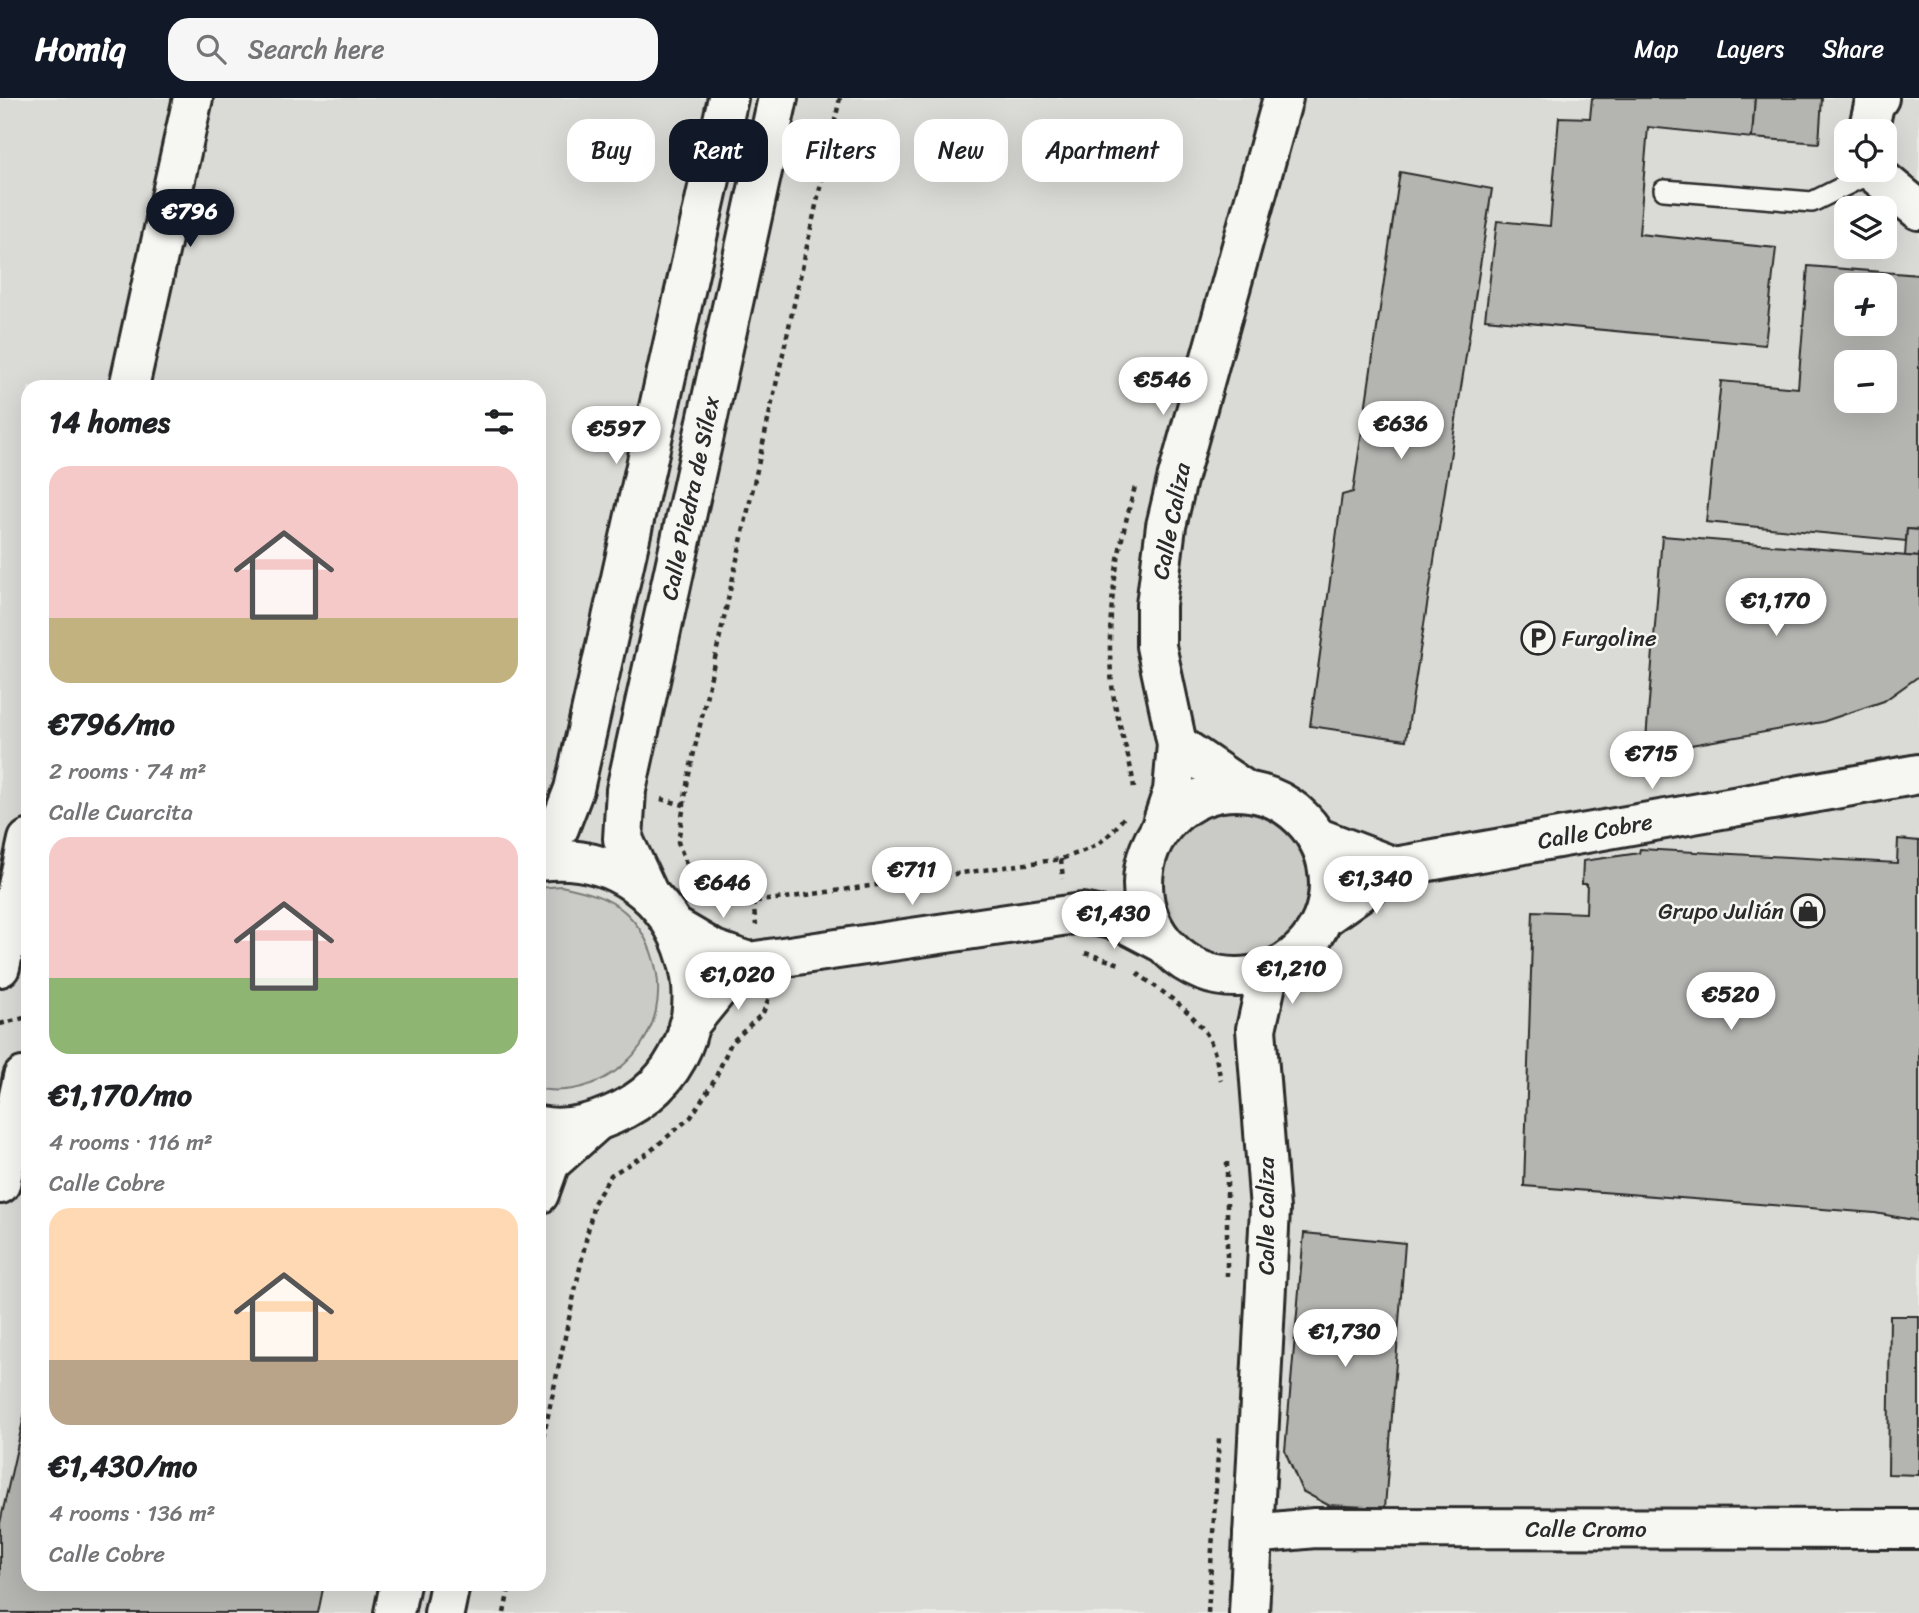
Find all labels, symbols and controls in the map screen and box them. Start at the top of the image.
search box [168,18,658,81]
text: Homiq [35,20,126,78]
text: Search here [248,26,385,72]
text: Map [1634,28,1679,70]
text: Layers [1717,28,1784,70]
text: Share [1822,28,1884,70]
icon: search [192,30,230,68]
chip: Buy [567,119,655,182]
chip: Rent [669,119,768,182]
chip: Filters [782,119,900,182]
chip: New [914,119,1008,182]
chip: Apartment [1022,119,1183,182]
map controls [1834,119,1897,413]
button: locate [1834,119,1897,182]
pin: €796 [149,190,231,249]
text: €796 [162,191,218,232]
button: layers [1834,196,1897,259]
button: + [1834,273,1897,336]
button: − [1834,350,1897,413]
pin: €546 [1122,358,1204,417]
text: €546 [1135,359,1191,400]
street label: Calle Piedra de Sílex [649,392,732,604]
text: 14 homes [49,395,170,449]
pin: €636 [1360,402,1442,461]
icon: filters [480,403,518,441]
text: €636 [1374,403,1428,444]
pin: €597 [575,406,657,466]
text: €597 [588,408,644,449]
street label: Calle Caliza [1140,459,1203,583]
icon: home [221,512,347,638]
pin: €1,170 [1719,578,1833,638]
text: €1,170 [1742,580,1810,621]
place label: Furgoline [1562,618,1657,659]
parking icon: Furgoline [1519,619,1557,657]
text: €796/mo [49,697,175,751]
pin: €715 [1611,732,1693,791]
text: €715 [1626,733,1678,774]
text: 2 rooms · 74 m² [49,751,206,792]
text: Calle Cuarcita [49,792,193,833]
street label: Calle Cobre [1534,801,1656,862]
pin: €711 [871,848,953,907]
text: €711 [888,849,936,890]
pin: €1,340 [1319,856,1433,916]
text: €1,340 [1340,858,1412,899]
pin: €646 [682,860,764,920]
text: €646 [695,862,751,903]
icon: home [221,883,347,1009]
place label: Grupo Julián [1658,891,1784,932]
pin: €1,430 [1057,892,1171,951]
shop icon: Grupo Julián [1789,892,1827,930]
text: €1,430 [1078,893,1150,934]
pin: €1,210 [1235,946,1349,1006]
text: €1,210 [1258,948,1327,989]
pin: €1,020 [681,953,795,1012]
text: €1,020 [701,954,775,995]
pin: €520 [1690,972,1772,1032]
text: €520 [1702,974,1760,1015]
text: €1,170/mo [49,1068,192,1122]
text: 4 rooms · 116 m² [49,1122,213,1163]
street label: Calle Caliza [1246,1157,1287,1275]
text: Calle Cobre [49,1163,165,1204]
icon: home [221,1254,347,1380]
pin: €1,730 [1288,1310,1402,1369]
text: €1,730 [1309,1311,1381,1352]
text: €1,430/mo [49,1439,197,1493]
text: 4 rooms · 136 m² [49,1493,216,1534]
street label: Calle Cromo [1525,1509,1647,1550]
text: Calle Cobre [49,1534,165,1575]

